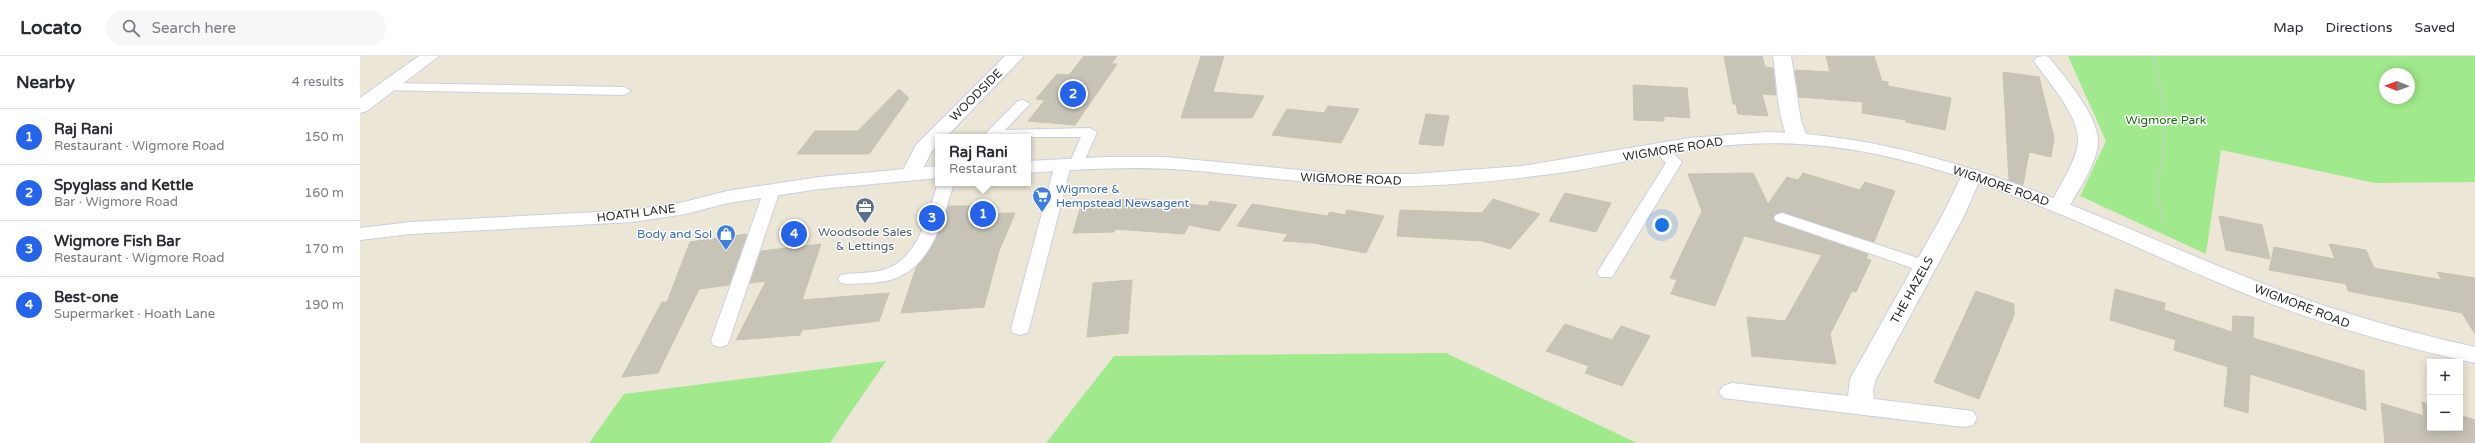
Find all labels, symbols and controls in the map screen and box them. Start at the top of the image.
search box [106,10,386,46]
text: Locato [20,17,82,39]
icon: search [120,17,142,39]
text: Search here [152,19,236,37]
text: Map [2273,19,2304,36]
text: Directions [2326,19,2393,36]
text: Saved [2415,19,2455,36]
street label: WOODSIDE [947,66,1005,124]
north arrow [2379,68,2415,104]
text: Nearby [16,72,75,93]
text: 4 results [292,74,344,90]
pin: 2 [1060,79,1086,109]
park label: Wigmore Park [2126,113,2207,127]
text: Raj Rani [54,120,113,138]
text: 1 [25,129,33,145]
text: 150 m [304,129,344,145]
popup [935,134,1031,186]
street label: WIGMORE ROAD [1622,134,1724,164]
text: Restaurant · Wigmore Road [54,138,225,154]
text: Raj Rani [949,143,1008,161]
text: Restaurant [949,161,1017,177]
street label: WIGMORE ROAD [1951,163,2051,209]
street label: WIGMORE ROAD [1300,170,1402,188]
text: Spyglass and Kettle [54,176,194,194]
place label: Wigmore & Hempstead Newsagent [1056,182,1189,210]
text: 2 [25,185,33,201]
text: 160 m [304,185,344,201]
supermarket icon: Wigmore & Hempstead Newsagent [1031,185,1053,213]
text: Bar · Wigmore Road [54,194,178,210]
office icon: Woodsode Sales & Lettings [854,196,876,224]
pin: 1 [970,199,996,229]
street label: HOATH LANE [596,201,677,225]
pin: 3 [919,203,945,233]
your location [1652,215,1672,235]
pin: 4 [781,219,807,249]
shop icon: Body and Sol [715,223,737,251]
place label: Woodsode Sales & Lettings [818,225,912,253]
place label: Body and Sol [637,227,712,241]
text: Wigmore Fish Bar [54,232,181,250]
text: 3 [25,241,33,257]
text: 170 m [304,241,344,257]
text: Restaurant · Wigmore Road [54,250,225,266]
street label: THE HAZELS [1888,254,1936,326]
street label: WIGMORE ROAD [2252,281,2352,331]
text: Best-one [54,288,119,306]
text: 4 [25,297,33,313]
text: 190 m [304,297,344,313]
text: Supermarket · Hoath Lane [54,306,215,322]
map controls [2427,359,2463,431]
button: + [2427,359,2463,395]
button: − [2427,395,2463,431]

